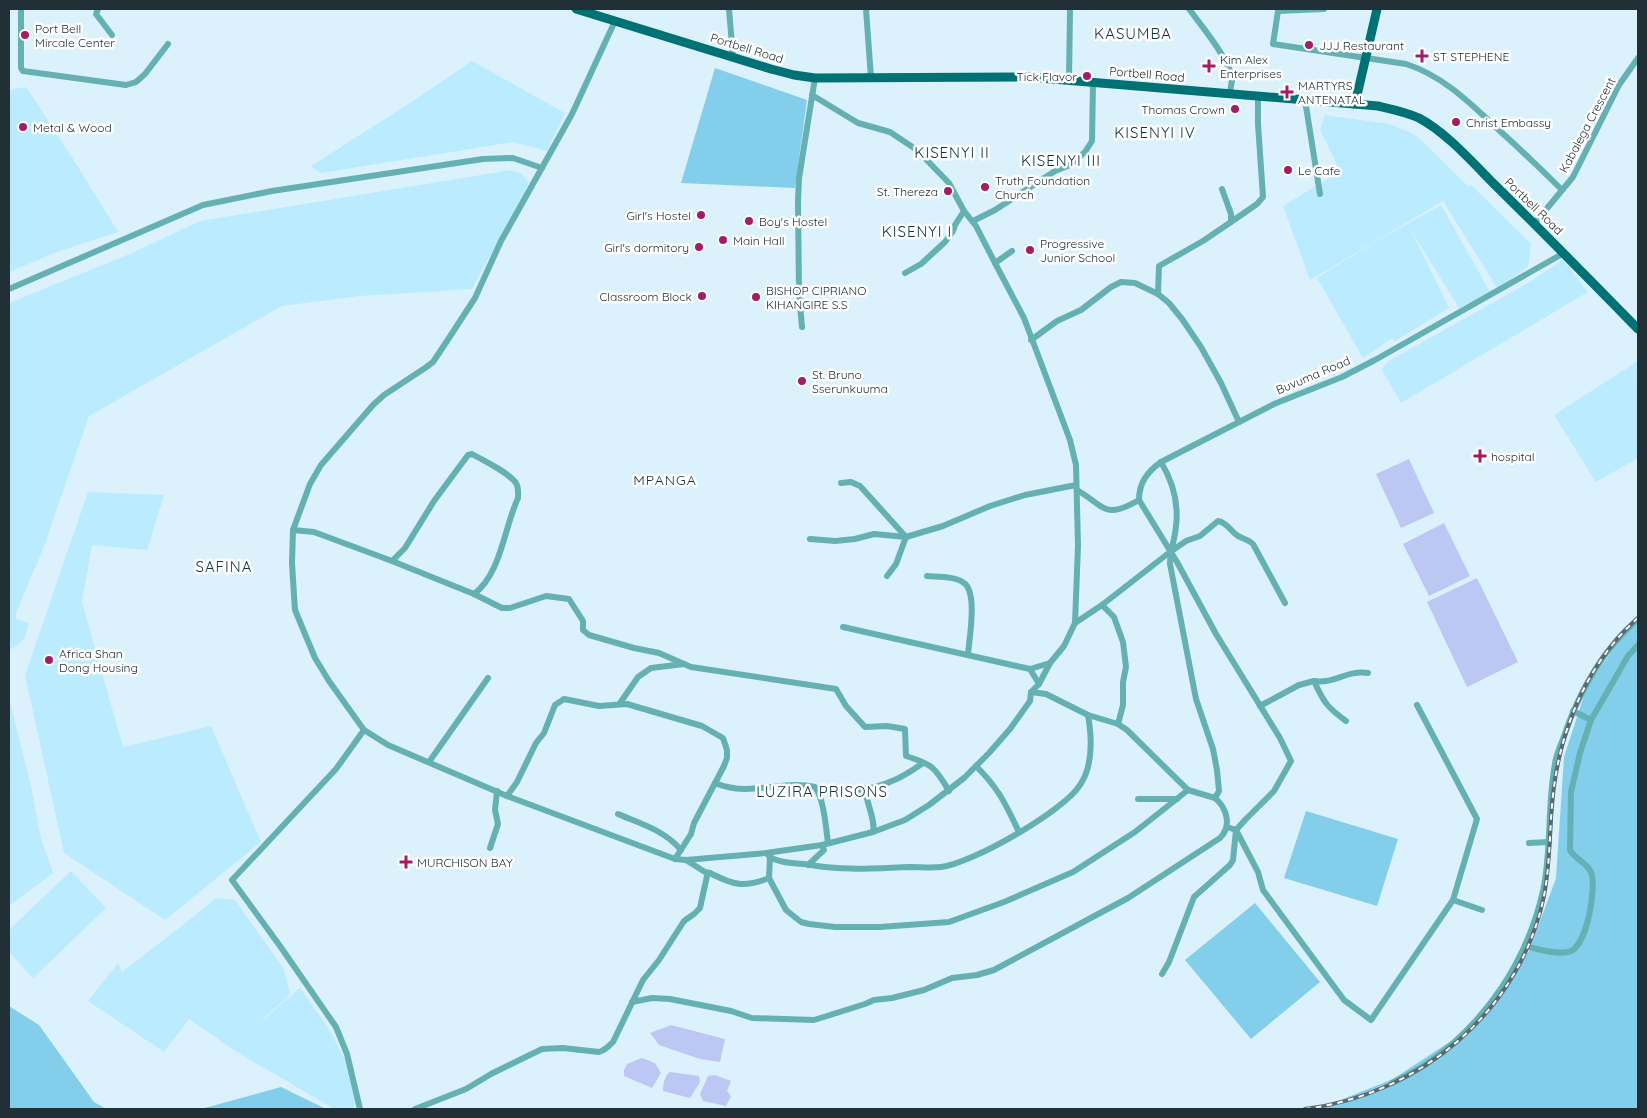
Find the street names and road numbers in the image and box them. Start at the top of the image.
street label: Portbell Road [709,30,785,66]
street label: Portbell Road [1109,63,1185,85]
street label: Kabalega Crescent [1556,75,1618,175]
street label: Portbell Road [1502,174,1566,238]
street label: Buvuma Road [1274,353,1352,397]

